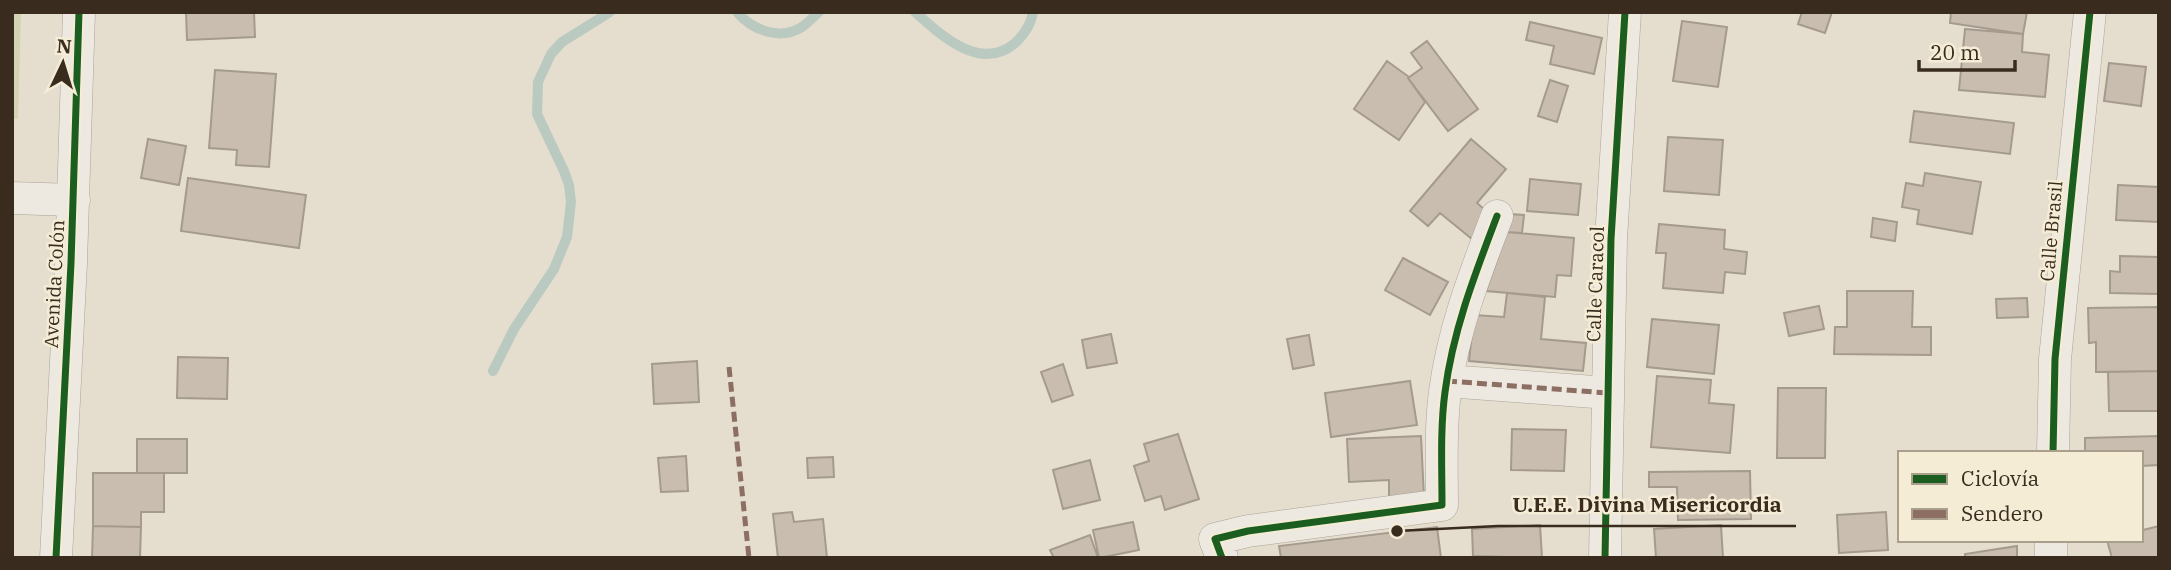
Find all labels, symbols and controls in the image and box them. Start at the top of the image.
north arrow [28,28,98,98]
scale bar [1919,28,2015,72]
text: N [56,34,73,59]
text: 20 m [1930,38,1980,66]
street label: Calle Brasil [2035,179,2067,282]
street label: Avenida Colón [39,219,69,349]
street label: Calle Caracol [1581,225,1609,342]
legend [1898,451,2143,542]
text: Ciclovía [1961,464,2039,492]
callout: U.E.E. Divina Misericordia [1498,484,1796,526]
text: U.E.E. Divina Misericordia [1512,490,1782,518]
text: Sendero [1961,499,2043,527]

